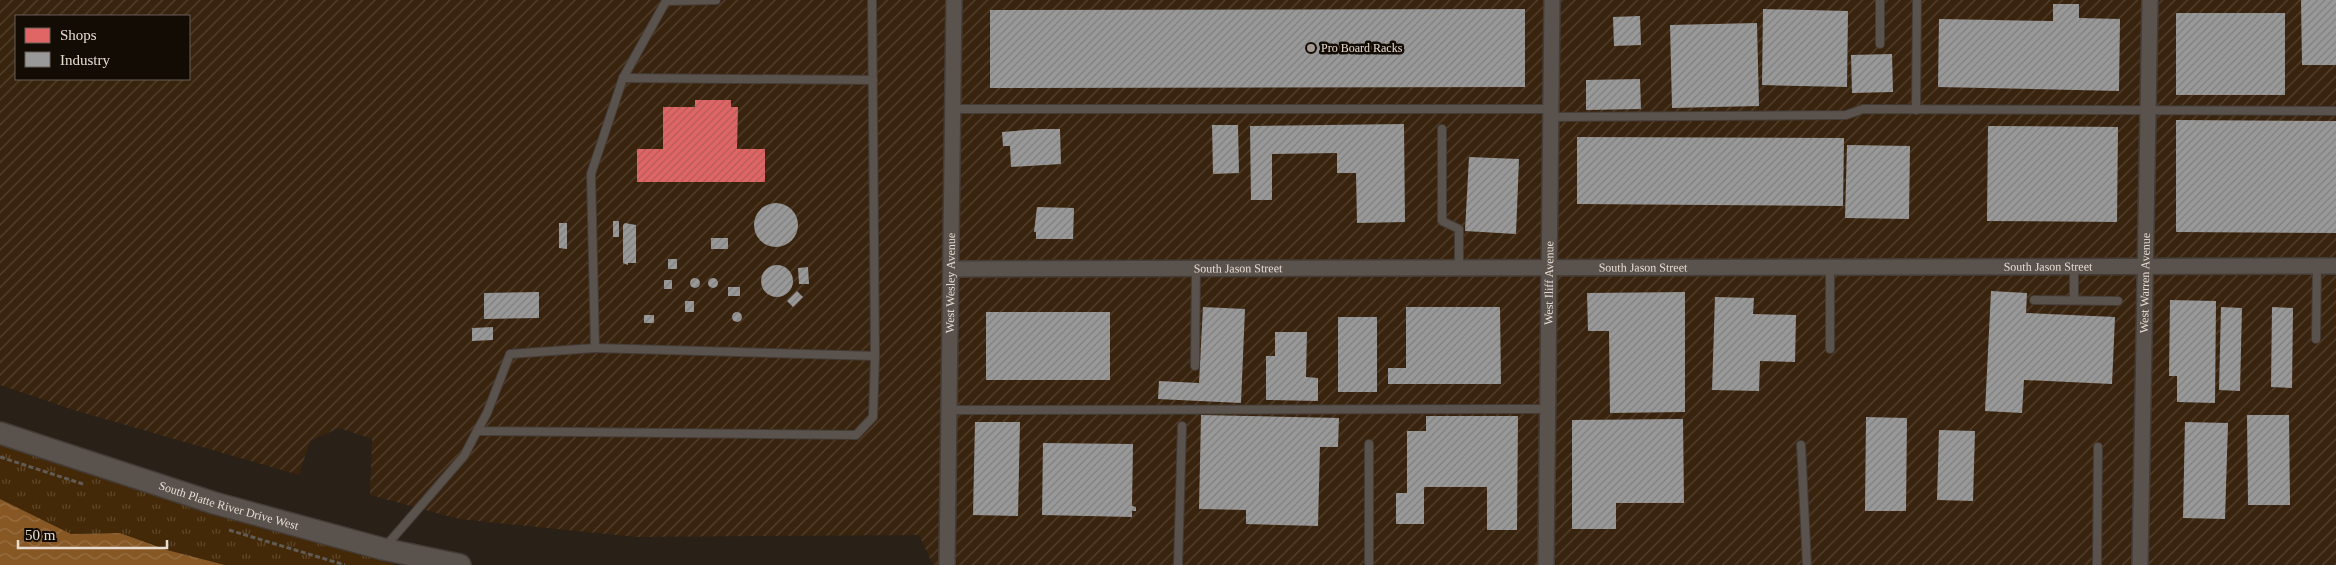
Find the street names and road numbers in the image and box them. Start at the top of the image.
street label: West Wesley Avenue [943,233,958,333]
street label: West Warren Avenue [2137,233,2153,333]
street label: West Iliff Avenue [1542,241,1556,325]
street label: South Jason Street [1599,260,1688,275]
street label: South Jason Street [2004,260,2093,274]
street label: South Jason Street [1194,261,1283,275]
street label: South Platte River Drive West [157,478,301,533]

